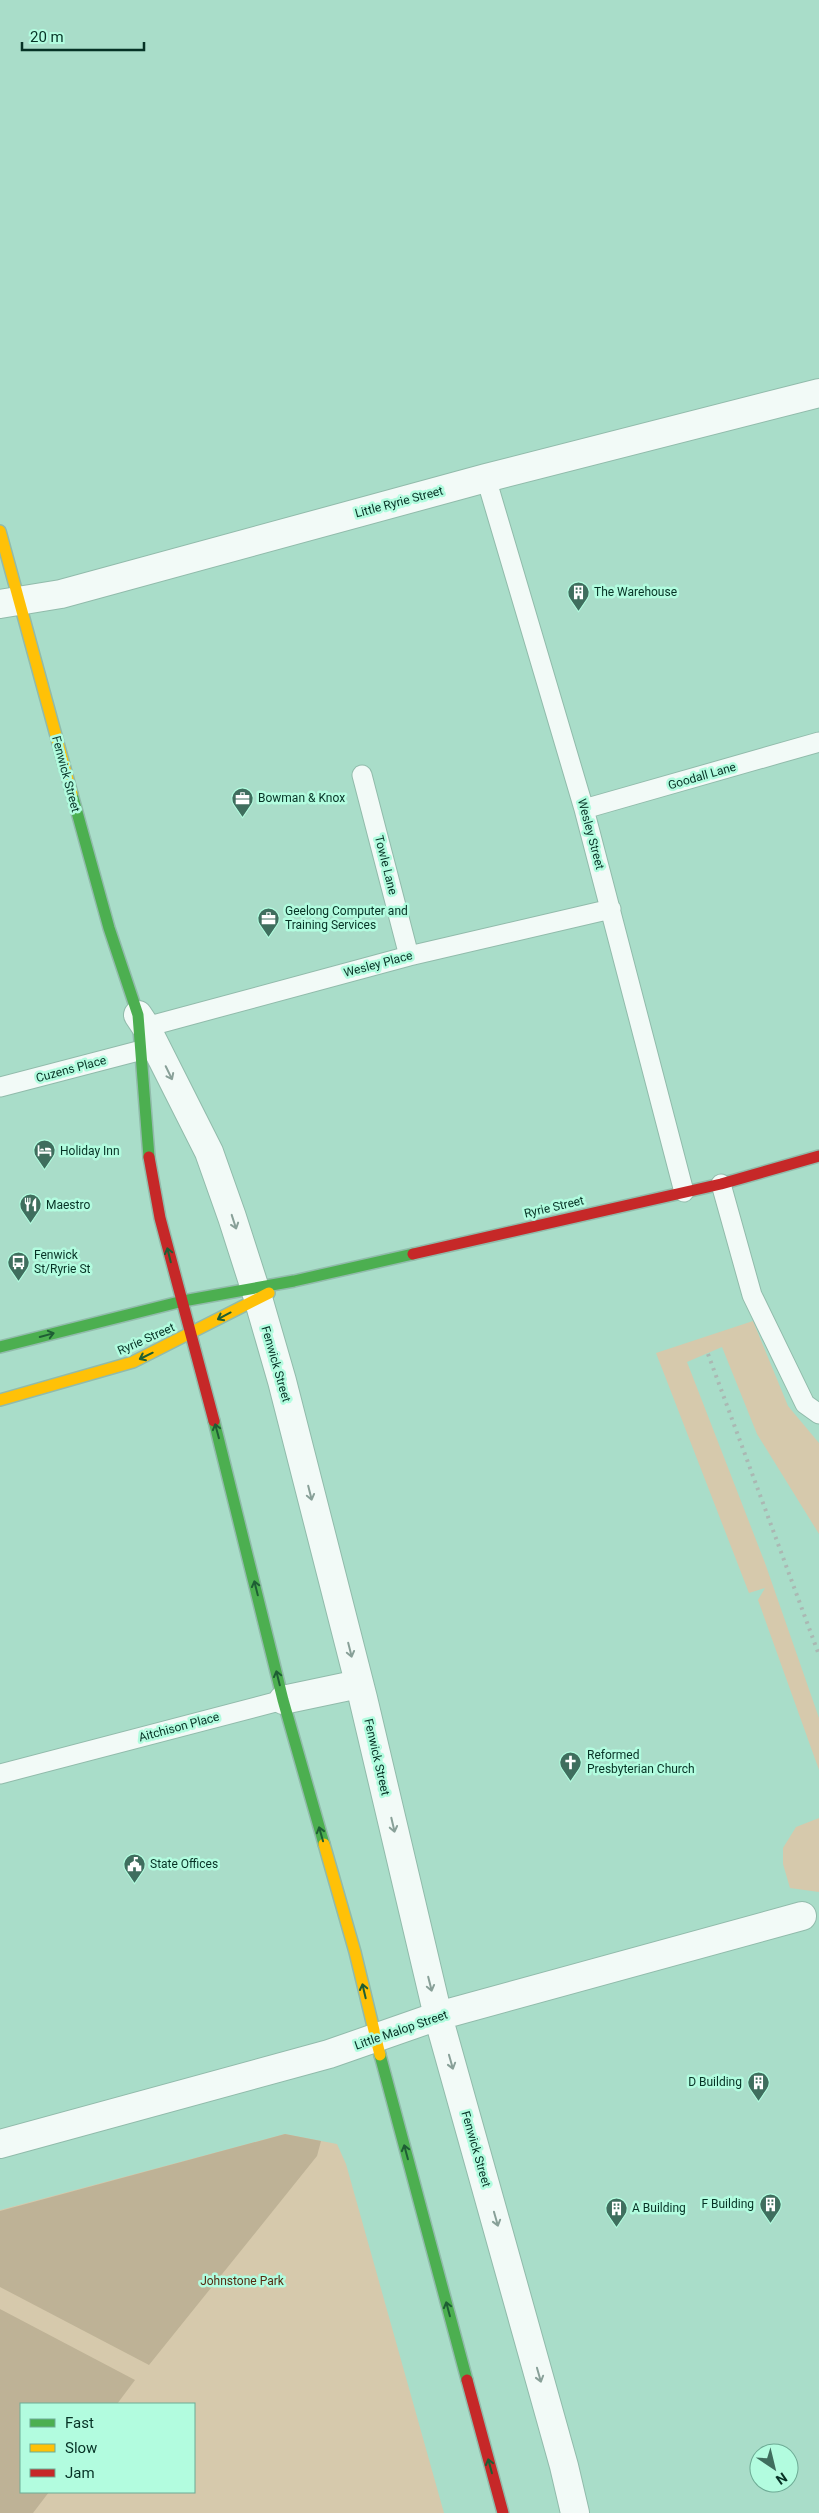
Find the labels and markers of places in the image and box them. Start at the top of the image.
building icon: The Warehouse [566,580,590,611]
place label: The Warehouse [594,585,677,599]
office icon: Bowman & Knox [230,786,254,817]
place label: Bowman & Knox [258,791,345,805]
place label: Geelong Computer and Training Services [285,904,408,932]
office icon: Geelong Computer and Training Services [257,906,281,937]
hotel icon: Holiday Inn [32,1139,56,1170]
place label: Holiday Inn [60,1144,120,1158]
restaurant icon: Maestro [18,1193,42,1224]
place label: Maestro [46,1198,90,1212]
place label: Fenwick St/Ryrie St [34,1248,91,1276]
bus stop icon: Fenwick St/Ryrie St [6,1250,30,1281]
place label: Reformed Presbyterian Church [587,1748,695,1776]
church icon: Reformed Presbyterian Church [559,1750,583,1781]
public building icon: State Offices [122,1852,146,1883]
place label: State Offices [150,1857,218,1871]
building icon: D Building [746,2070,770,2101]
place label: D Building [688,2075,742,2089]
building icon: F Building [758,2192,782,2223]
building icon: A Building [604,2196,628,2227]
place label: F Building [701,2197,754,2211]
place label: A Building [632,2201,686,2215]

